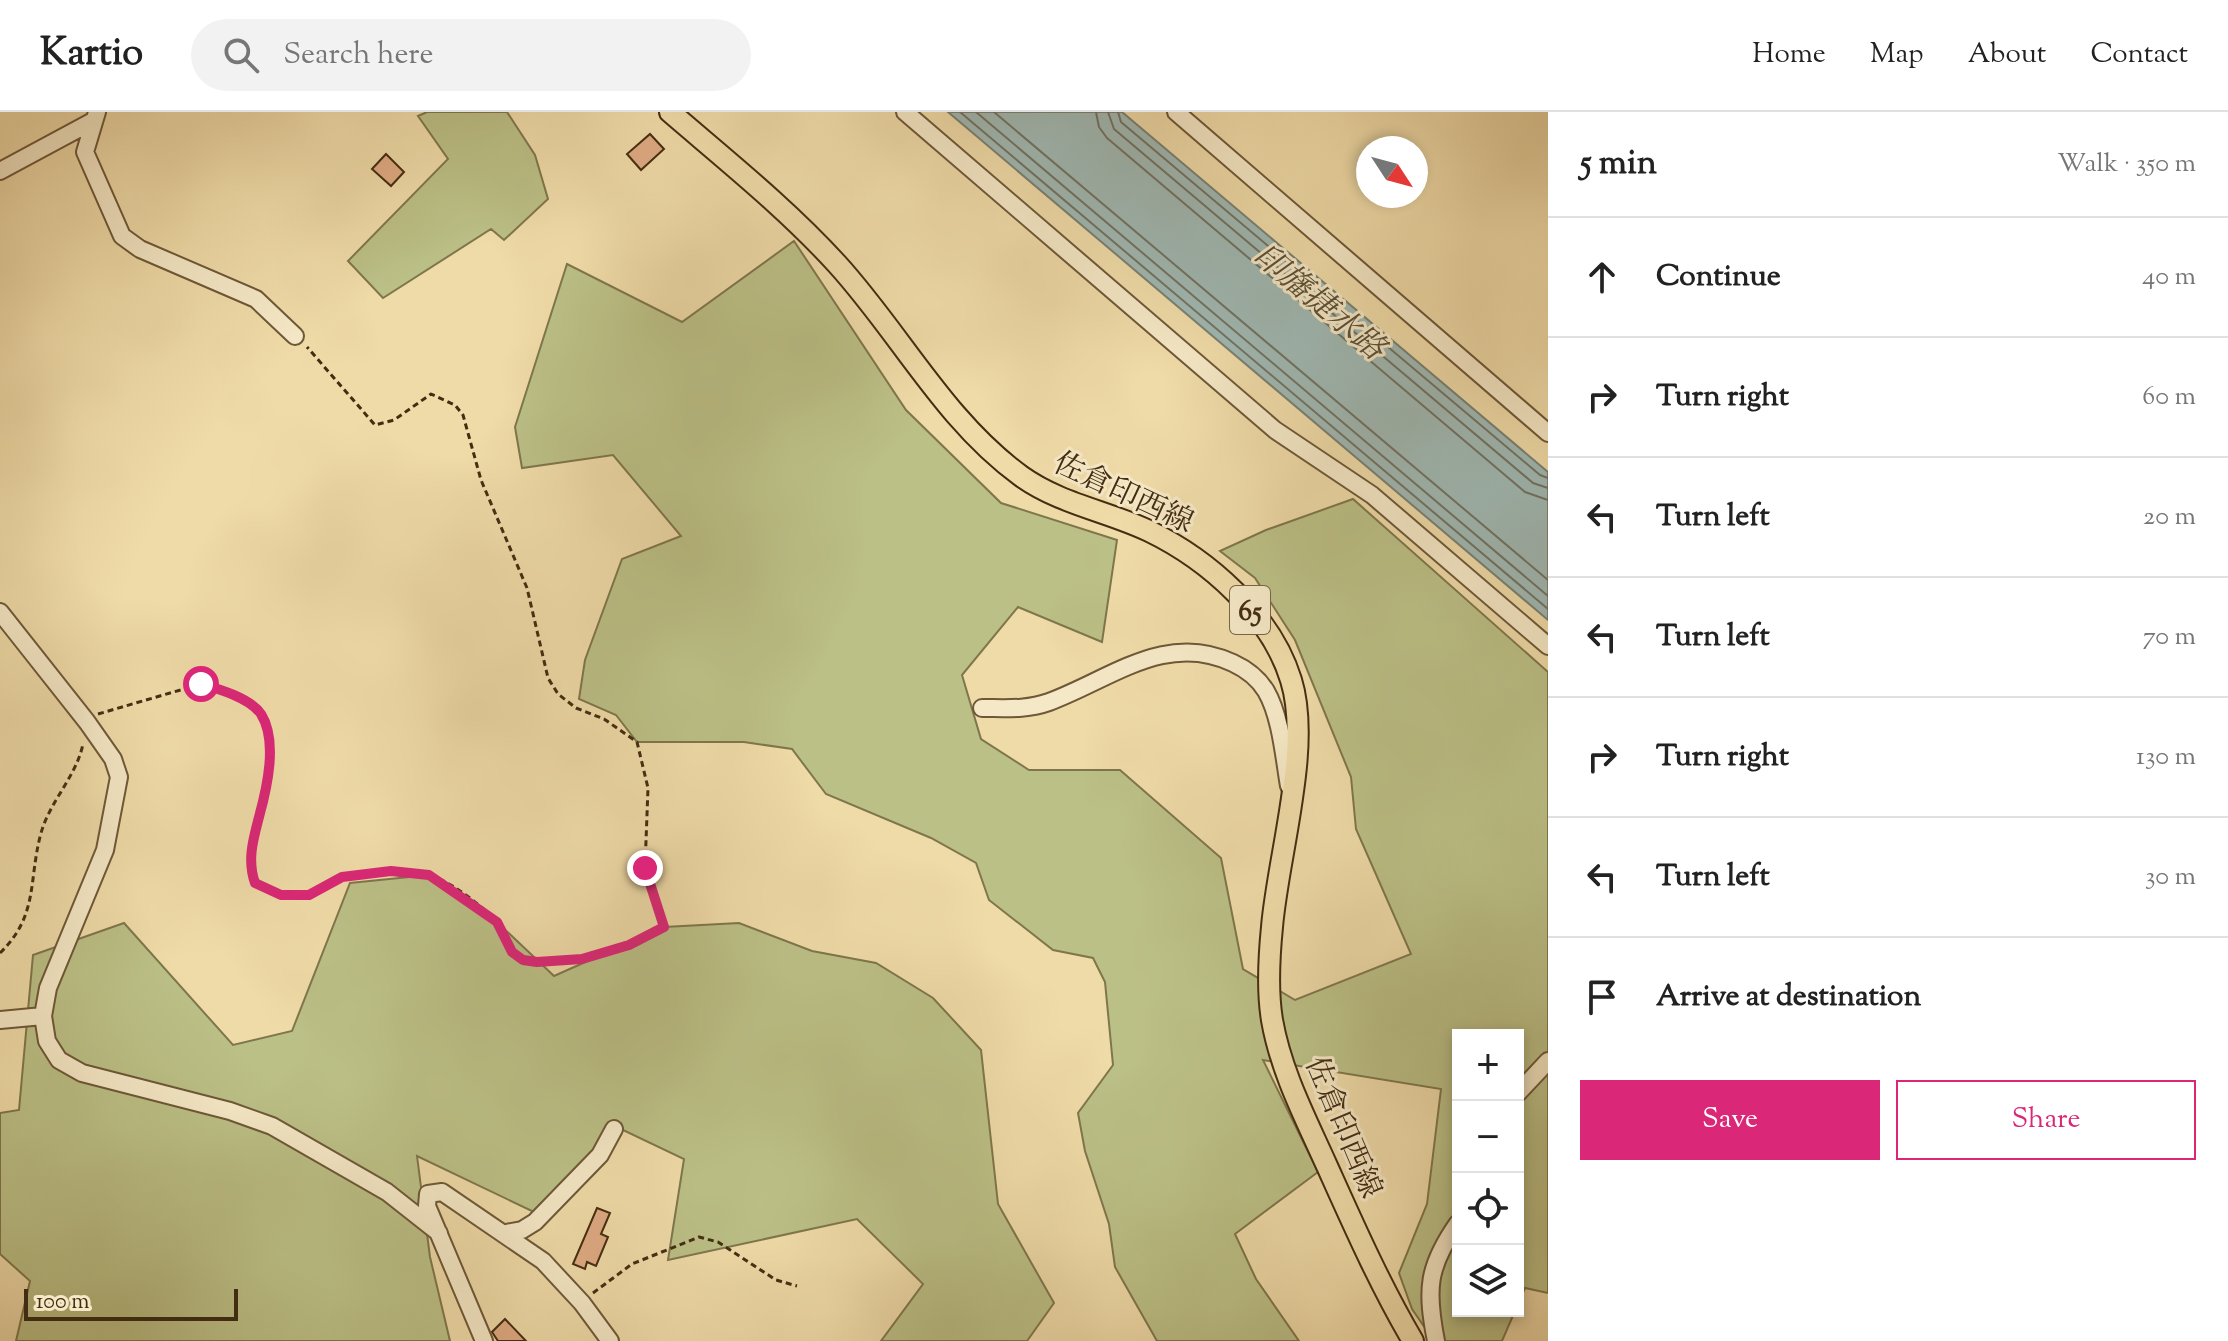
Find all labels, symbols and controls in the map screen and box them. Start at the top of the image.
search box [191,19,751,91]
text: Kartio [40,28,143,82]
icon: search [219,33,263,77]
text: Search here [283,34,434,77]
text: Home [1752,35,1826,75]
text: Map [1870,35,1924,75]
text: About [1968,35,2046,75]
text: Contact [2090,35,2188,75]
north arrow [1356,136,1428,208]
text: 5 min [1580,140,1657,189]
text: Walk · 350 m [2057,146,2196,183]
water label: 印旛捷水路 [1242,234,1396,374]
icon: ahead [1580,255,1624,299]
text: Continue [1656,256,1781,299]
text: 40 m [2142,259,2196,296]
icon: right [1580,375,1624,419]
text: Turn right [1656,376,1789,419]
text: 60 m [2142,379,2196,416]
street label: 佐倉印西線 [1046,443,1200,545]
icon: left [1580,495,1624,539]
text: Turn left [1656,496,1770,539]
text: 20 m [2143,499,2196,536]
road number: 65 [1230,586,1270,634]
icon: left [1580,615,1624,659]
text: Turn left [1656,616,1770,659]
text: 70 m [2143,619,2196,656]
route start [183,666,219,702]
icon: right [1580,735,1624,779]
text: Turn right [1656,736,1789,779]
text: 130 m [2136,739,2196,776]
route end [627,850,663,886]
icon: left [1580,855,1624,899]
text: Turn left [1656,856,1770,899]
text: 30 m [2145,859,2196,896]
icon: arrive [1580,975,1624,1019]
text: Arrive at destination [1656,976,1921,1019]
map controls [1452,1029,1524,1317]
button: + [1452,1029,1524,1101]
street label: 佐倉印西線 [1293,1051,1391,1205]
button: Save [1580,1080,1880,1160]
button: Share [1896,1080,2196,1160]
button: − [1452,1101,1524,1173]
button: locate [1452,1173,1524,1245]
button: layers [1452,1245,1524,1317]
scale bar [24,1285,238,1321]
text: 100 m [36,1287,89,1319]

